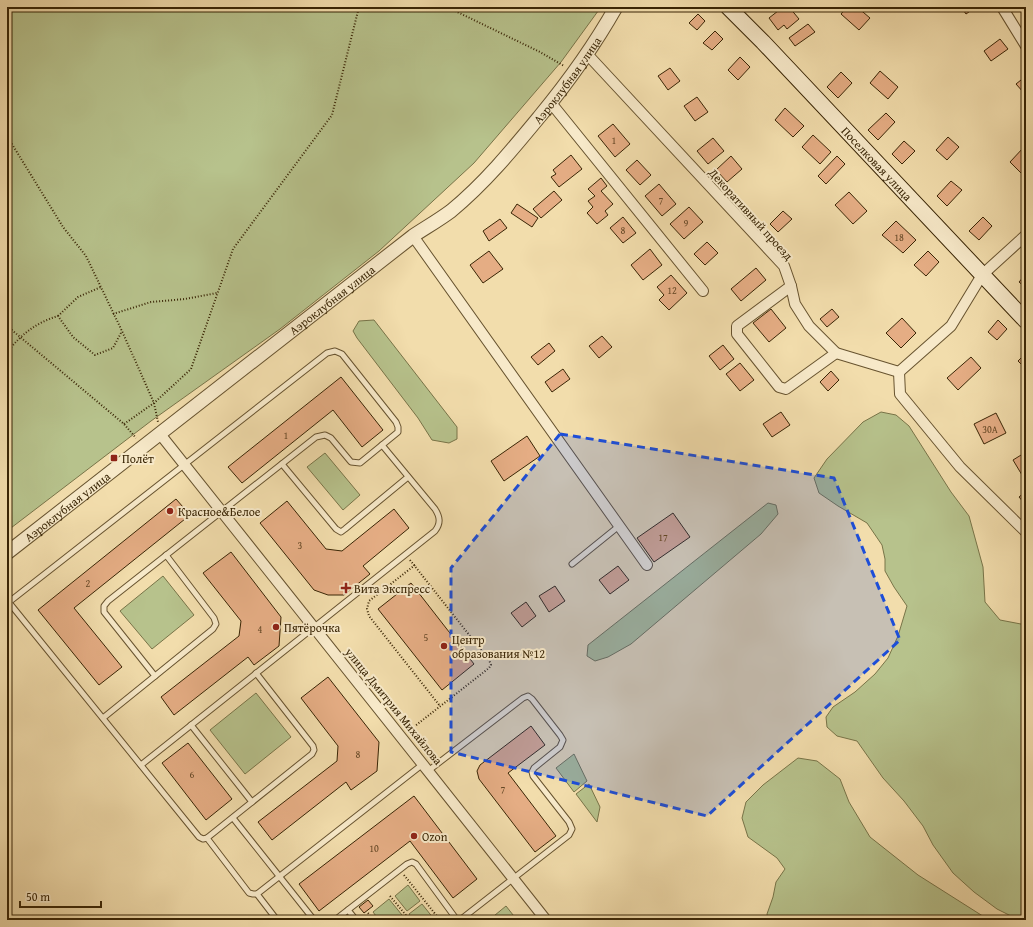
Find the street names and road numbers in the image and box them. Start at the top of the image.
street label: Аэроклубная улица [529,33,605,127]
street label: Поселковая улица [838,122,917,204]
street label: Декоративный проезд [704,164,797,264]
street label: Аэроклубная улица [285,260,378,338]
street label: Аэроклубная улица [20,467,114,545]
street label: улица Дмитрия Михайлова [341,643,447,768]

